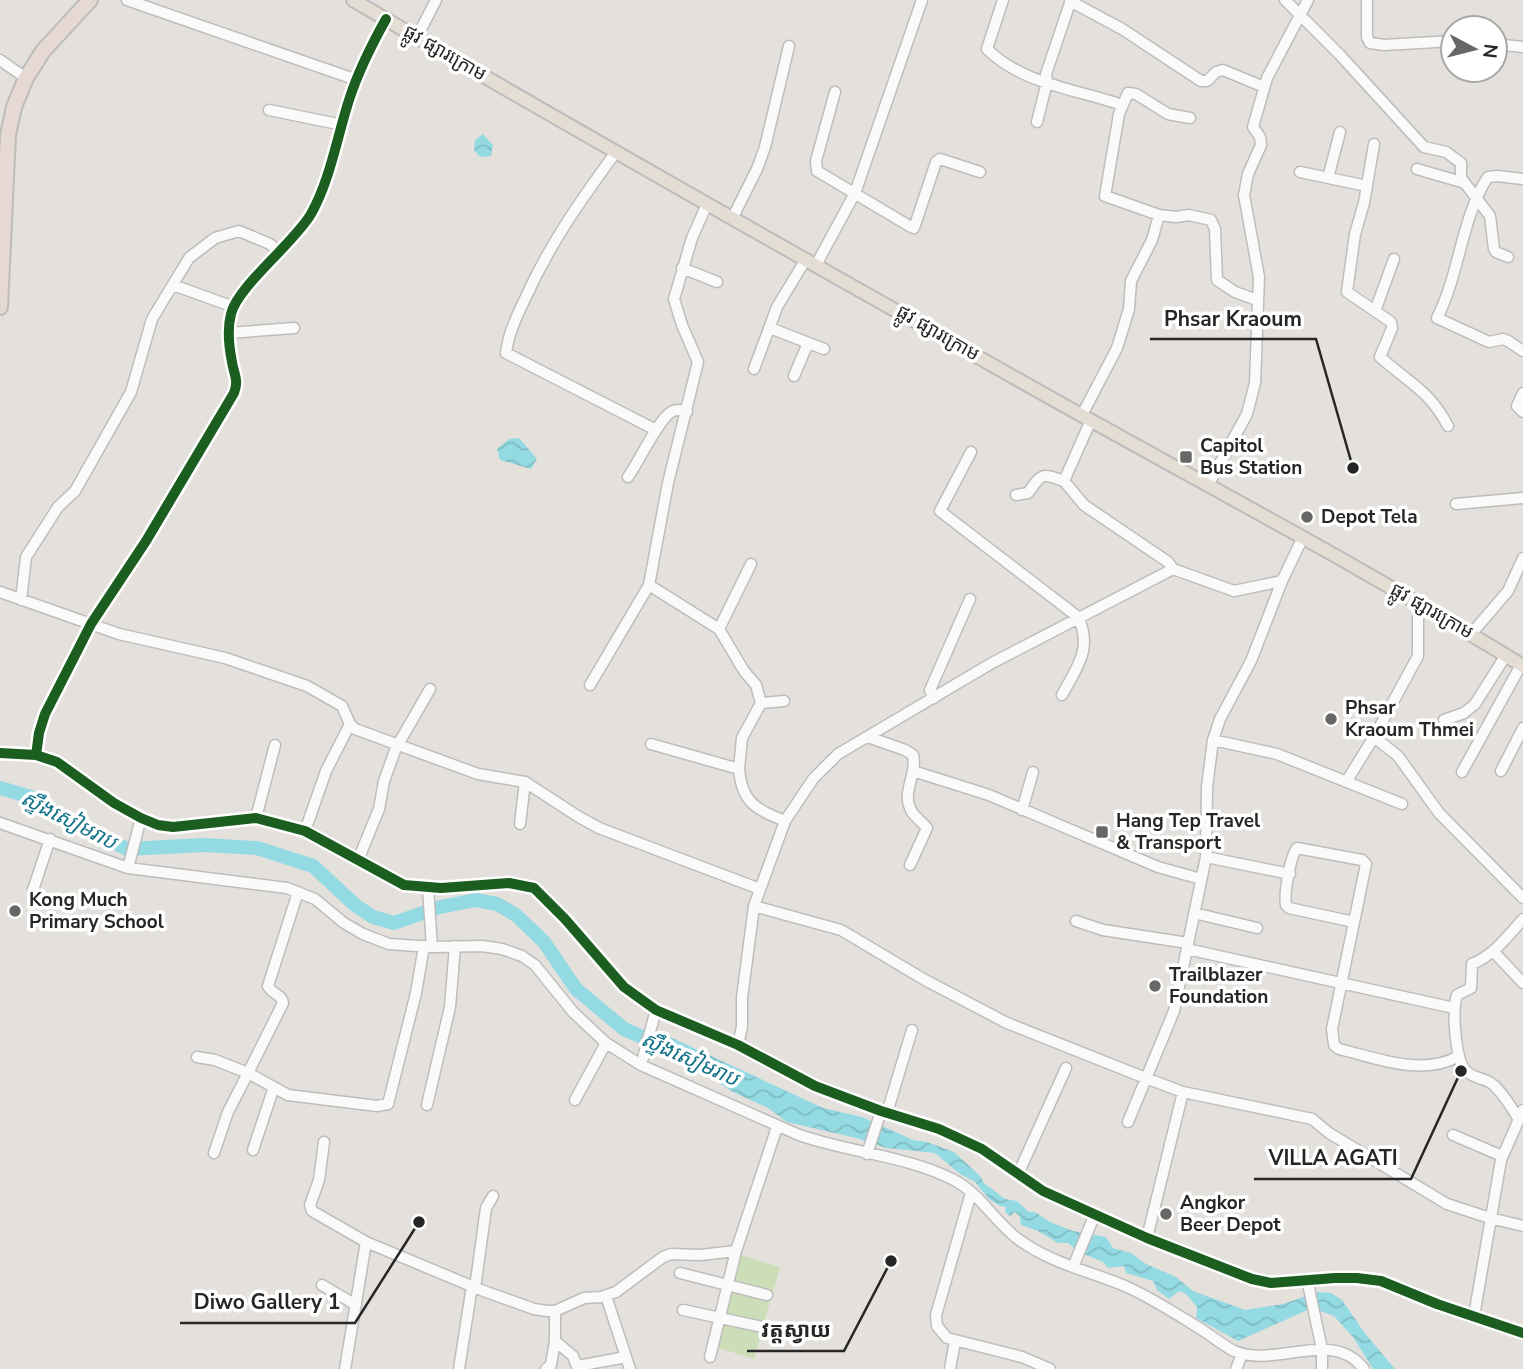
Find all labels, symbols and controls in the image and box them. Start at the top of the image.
north arrow [1439,14,1509,84]
street label: ផ្លូវ ផ្សារក្រោម [397,19,491,90]
text: N [1476,42,1504,60]
callout: Phsar Kraoum [1150,297,1316,339]
street label: ផ្លូវ ផ្សារក្រោម [890,299,984,370]
text: Phsar Kraoum [1164,305,1302,333]
place label: Capitol Bus Station [1200,433,1302,481]
marker: Capitol Bus Station [1178,449,1194,465]
place label: Depot Tela [1321,504,1418,530]
marker: Depot Tela [1299,509,1315,525]
street label: ផ្លូវ ផ្សារក្រោម [1384,577,1478,648]
place label: Phsar Kraoum Thmei [1345,695,1474,743]
marker: Phsar Kraoum Thmei [1323,711,1339,727]
water label: ស្ទឹងសៀមរាប [16,784,123,857]
place label: Hang Tep Travel & Transport [1116,808,1260,856]
marker: Hang Tep Travel & Transport [1094,824,1110,840]
place label: Kong Much Primary School [29,887,164,935]
marker: Kong Much Primary School [7,903,23,919]
place label: Trailblazer Foundation [1169,962,1268,1010]
marker: Trailblazer Foundation [1147,978,1163,994]
water label: ស្ទឹងសៀមរាប [637,1025,745,1094]
callout: VILLA AGATI [1254,1137,1411,1179]
text: VILLA AGATI [1267,1144,1398,1172]
place label: Angkor Beer Depot [1180,1190,1281,1238]
marker: Angkor Beer Depot [1158,1206,1174,1222]
callout: Diwo Gallery 1 [180,1281,355,1323]
text: Diwo Gallery 1 [194,1288,340,1316]
callout: វត្តស្វាយ [747,1309,844,1351]
text: វត្តស្វាយ [761,1316,831,1344]

